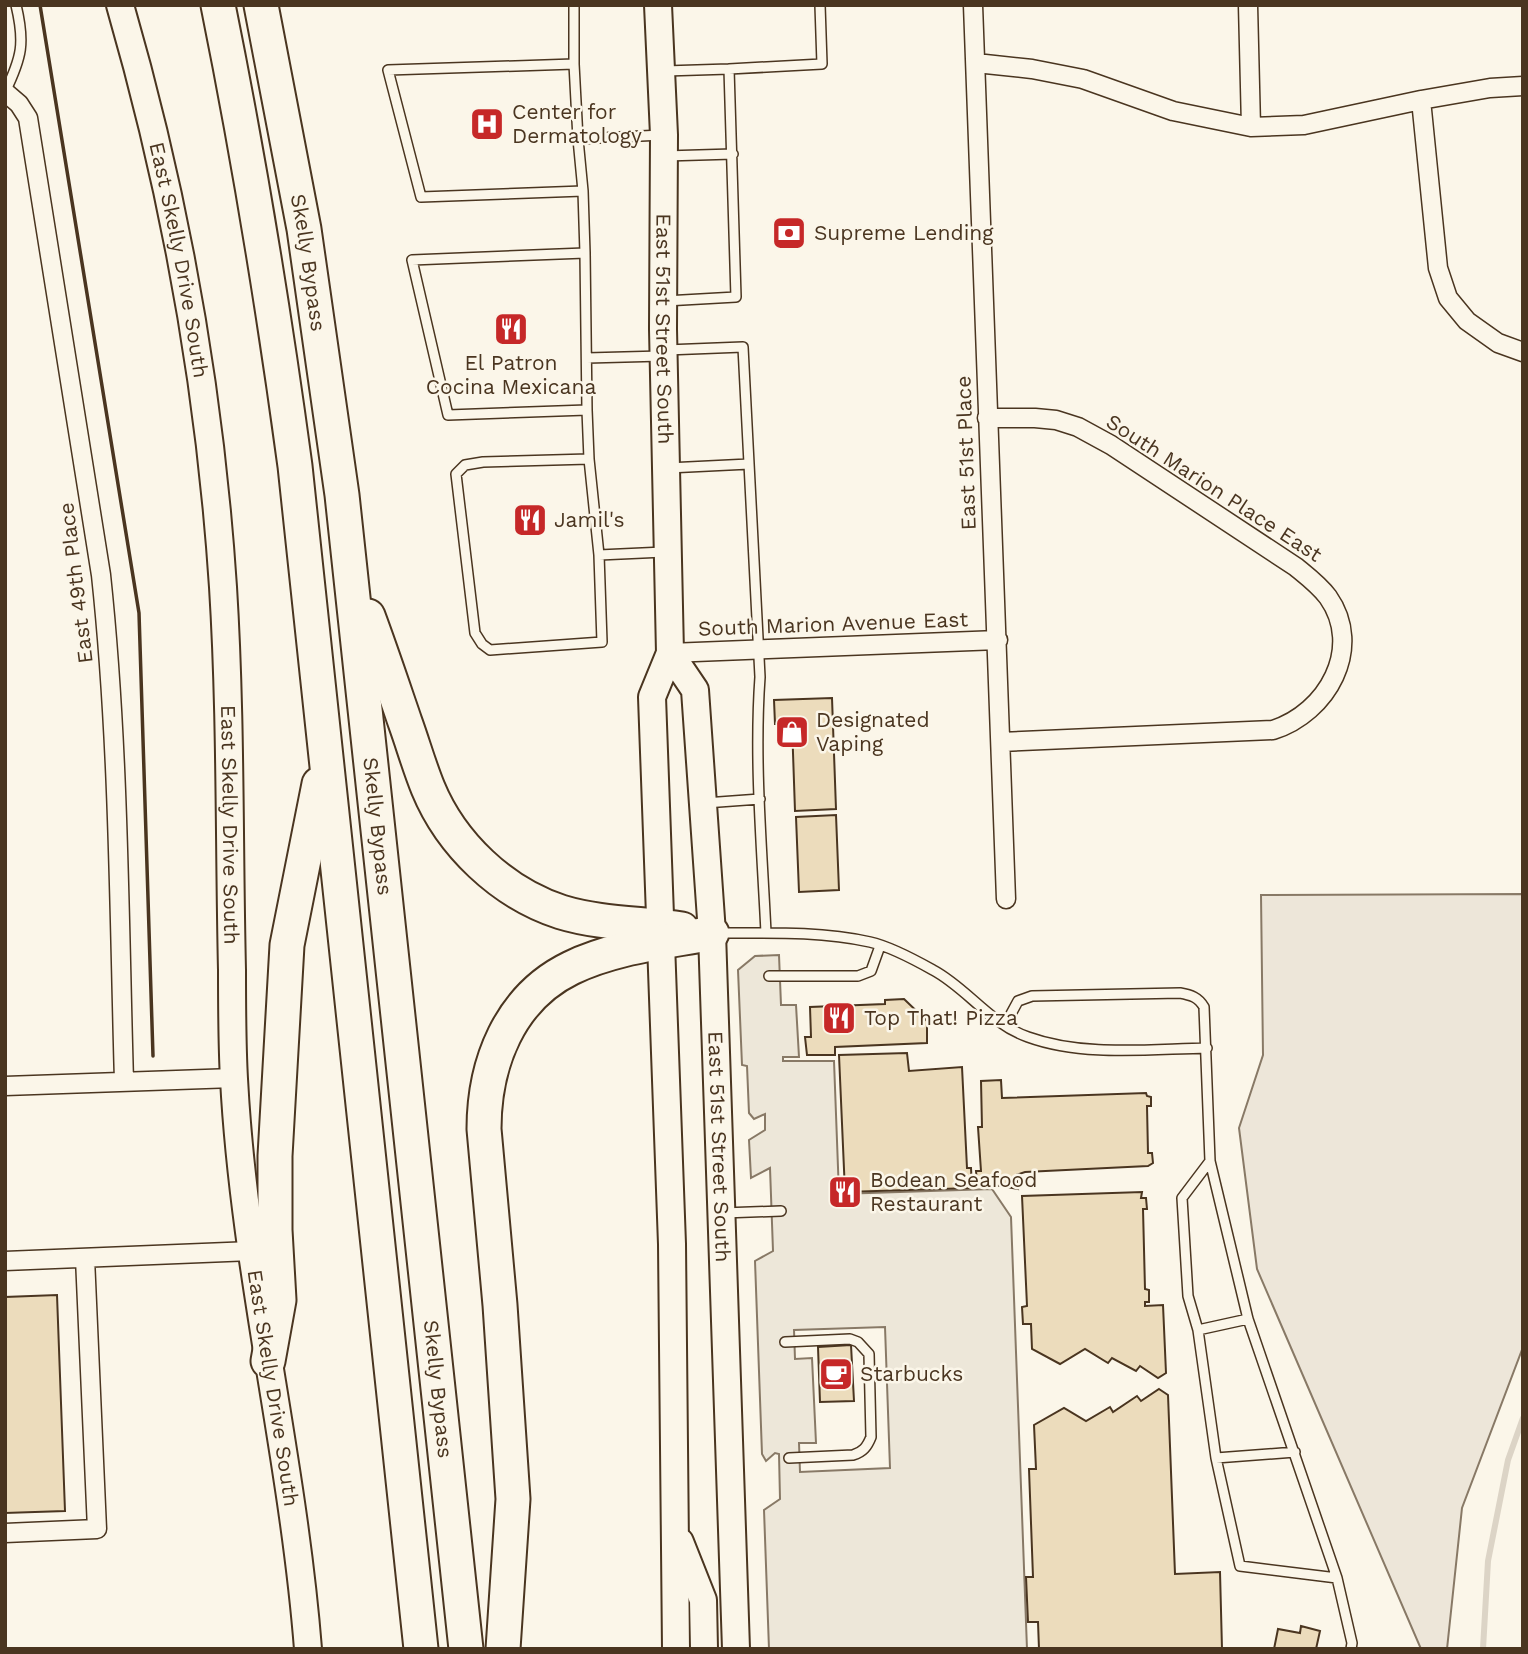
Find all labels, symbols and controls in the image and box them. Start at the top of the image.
place label: Center for Dermatology [512,99,642,148]
hospital icon: Center for Dermatology [468,105,506,143]
street label: East Skelly Drive South [144,140,214,380]
street label: Skelly Bypass [286,192,331,333]
street label: East 51st Street South [651,213,678,445]
bank icon: Supreme Lending [770,214,808,252]
place label: Supreme Lending [814,220,994,245]
restaurant icon: El Patron Cocina Mexicana [492,310,530,348]
place label: El Patron Cocina Mexicana [426,350,596,399]
street label: East 51st Place [950,375,981,531]
street label: South Marion Place East [1102,408,1327,567]
street label: East 49th Place [53,501,98,665]
restaurant icon: Jamil's [511,501,549,539]
place label: Jamil's [554,507,625,532]
street label: South Marion Avenue East [697,606,969,641]
street label: East Skelly Drive South [216,705,244,945]
place label: Designated Vaping [816,707,930,756]
shop icon: Designated Vaping [773,713,811,751]
street label: Skelly Bypass [358,756,398,897]
restaurant icon: Top That! Pizza [820,999,858,1037]
place label: Top That! Pizza [864,1005,1018,1030]
street label: East 51st Street South [703,1031,736,1263]
place label: Bodean Seafood Restaurant [870,1167,1037,1216]
restaurant icon: Bodean Seafood Restaurant [826,1173,864,1211]
street label: East Skelly Drive South [242,1268,304,1508]
street label: Skelly Bypass [419,1319,458,1459]
cafe icon: Starbucks [817,1355,855,1393]
place label: Starbucks [860,1361,963,1386]

